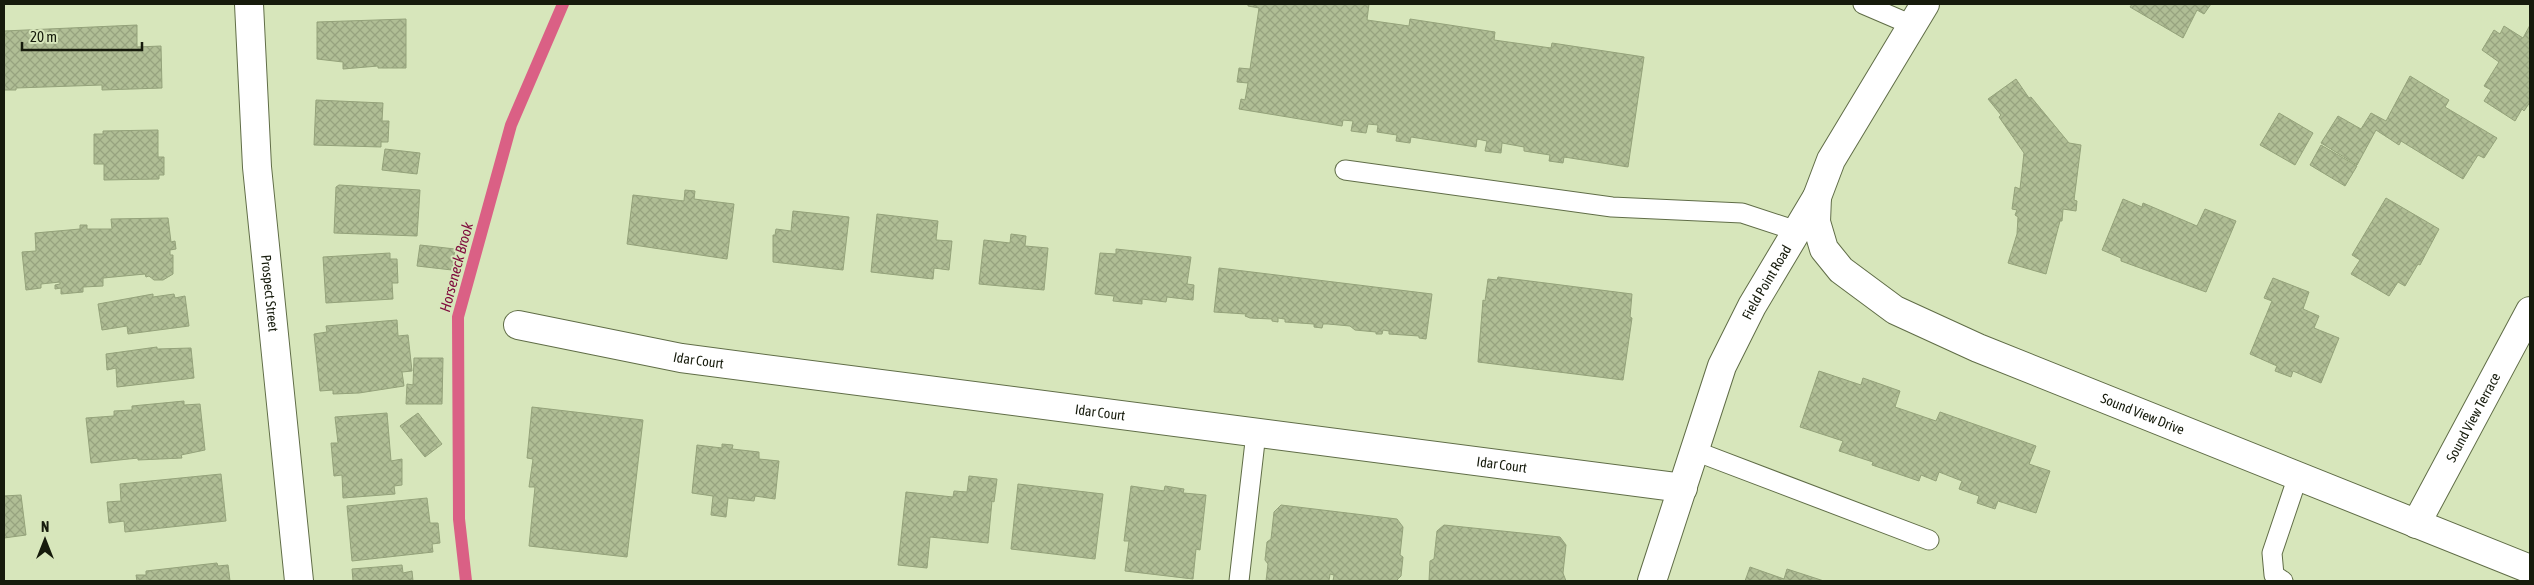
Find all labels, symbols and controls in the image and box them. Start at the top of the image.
scale bar [22,20,142,52]
text: 20 m [30,28,57,45]
water label: Horseneck Brook [436,220,476,314]
street label: Field Point Road [1739,242,1794,322]
street label: Prospect Street [258,254,282,332]
street label: Idar Court [672,349,725,371]
street label: Sound View Terrace [2443,370,2503,465]
street label: Sound View Drive [2099,390,2187,438]
street label: Idar Court [1074,401,1126,424]
street label: Idar Court [1476,453,1528,476]
north arrow [20,515,70,565]
text: N [41,519,49,535]

